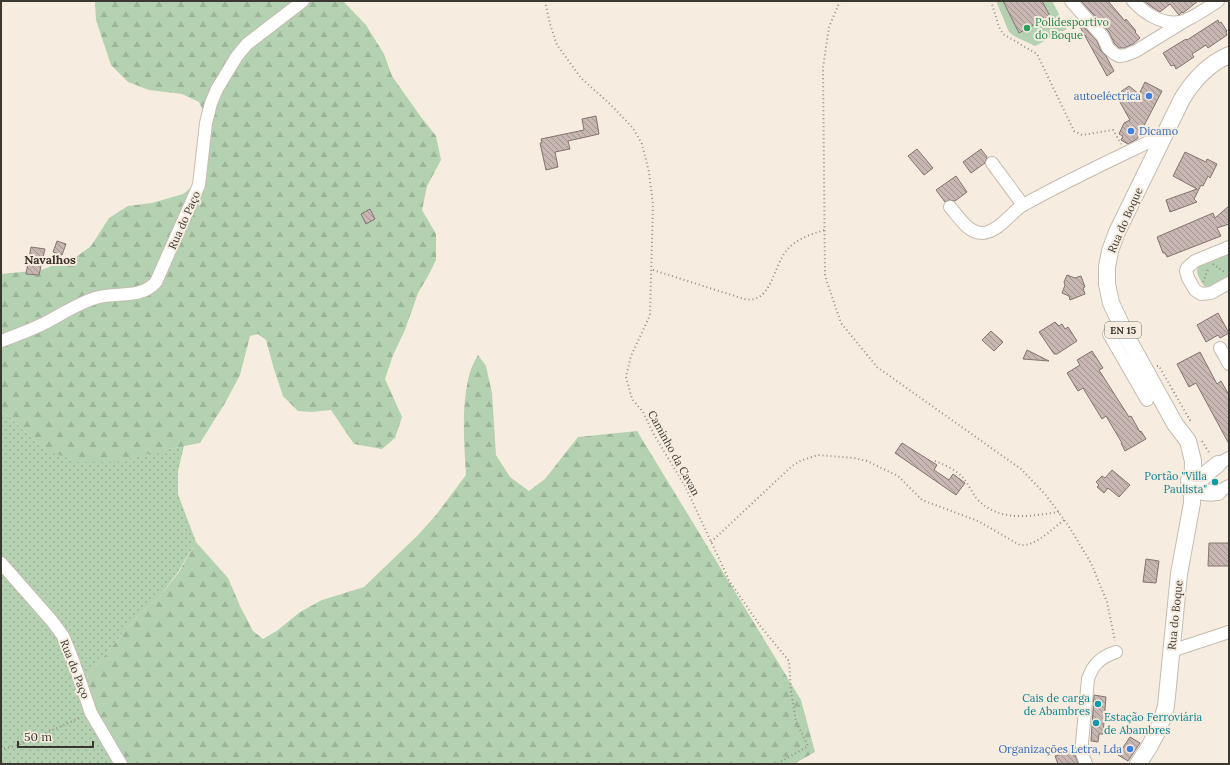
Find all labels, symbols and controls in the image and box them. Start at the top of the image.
place label: Polidesportivo do Boque [1035,15,1109,42]
marker: Polidesportivo do Boque [1022,23,1032,33]
place label: autoeléctrica [1074,89,1141,103]
marker: autoeléctrica [1144,91,1154,101]
place label: Dicamo [1139,124,1178,138]
marker: Dicamo [1126,126,1136,136]
street label: Rua do Boque [1104,185,1146,255]
street label: Rua do Paço [165,189,203,251]
district label: Navalhos [24,252,76,267]
road number: EN 15 [1105,322,1141,338]
street label: Caminho da Cavan [645,408,703,498]
place label: Portão "Villa Paulista" [1144,469,1207,496]
marker: Portão "Villa Paulista" [1210,477,1220,487]
street label: Rua do Boque [1164,579,1186,651]
street label: Rua do Paço [57,637,93,701]
place label: Cais de carga de Abambres [1022,691,1090,718]
marker: Cais de carga de Abambres [1093,699,1103,709]
place label: Estação Ferroviária de Abambres [1104,710,1203,737]
marker: Estação Ferroviária de Abambres [1091,718,1101,728]
scale bar [18,723,93,749]
text: 50 m [24,729,52,744]
place label: Organizações Letra, Lda [998,742,1122,756]
marker: Organizações Letra, Lda [1125,744,1135,754]

